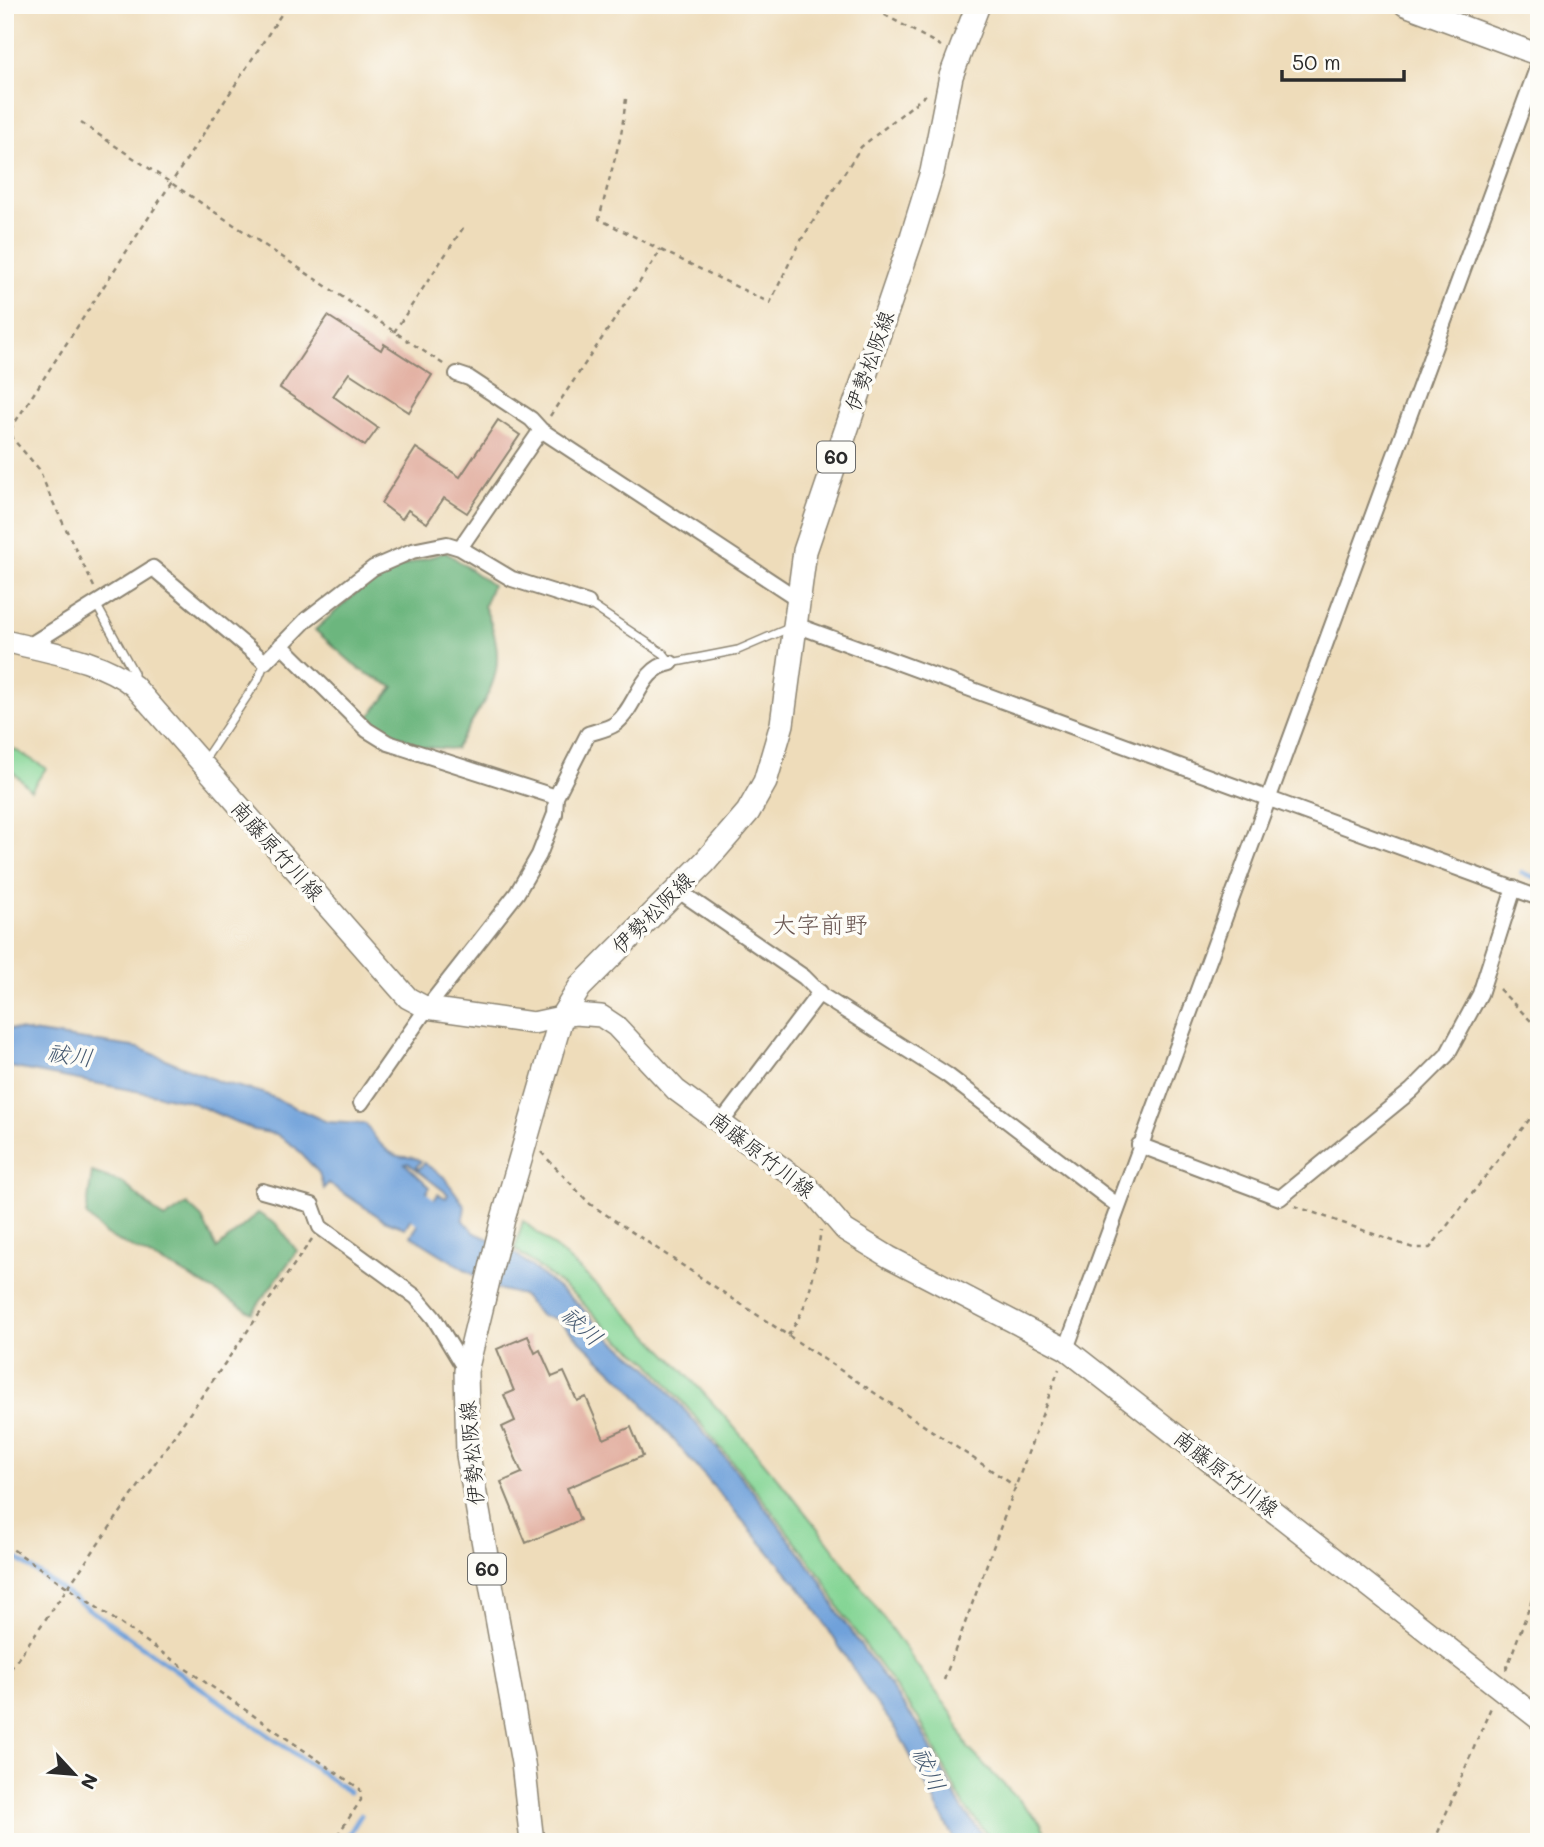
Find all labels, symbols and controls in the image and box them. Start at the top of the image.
scale bar [1282,38,1404,82]
text: 50 m [1292,48,1341,75]
street label: 伊勢松阪線 [838,307,899,414]
road number: 60 [817,442,855,472]
street label: 南藤原竹川線 [226,794,330,906]
street label: 伊勢松阪線 [605,865,699,959]
district label: 大字前野 [772,908,868,939]
water label: 祓川 [45,1036,95,1072]
street label: 南藤原竹川線 [705,1104,821,1203]
water label: 祓川 [556,1299,610,1352]
street label: 伊勢松阪線 [452,1400,489,1507]
street label: 南藤原竹川線 [1169,1423,1285,1522]
road number: 60 [468,1554,506,1584]
north arrow [38,1738,108,1808]
water label: 祓川 [907,1741,953,1796]
text: N [75,1770,104,1794]

